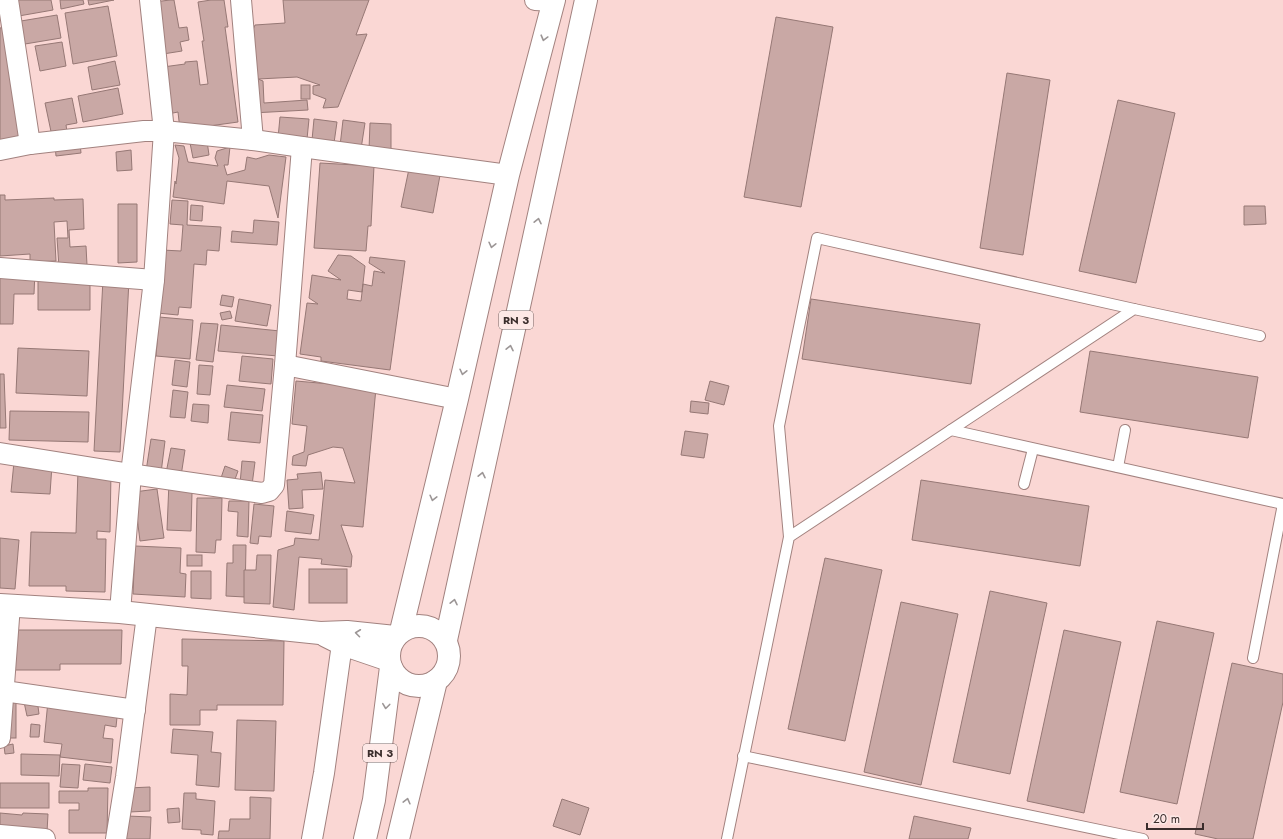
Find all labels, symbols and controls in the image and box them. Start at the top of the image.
one-way arrow [541,34,549,41]
one-way arrow [533,218,541,224]
one-way arrow [489,242,497,248]
road number: RN 3 [499,311,533,329]
one-way arrow [505,345,513,351]
one-way arrow [460,369,468,375]
one-way arrow [477,472,485,478]
one-way arrow [429,495,438,502]
one-way arrow [449,599,457,605]
one-way arrow [355,629,361,638]
one-way arrow [382,703,391,709]
road number: RN 3 [363,744,397,762]
one-way arrow [403,798,411,804]
scale bar [1147,805,1203,831]
text: 20 m [1153,810,1180,828]

